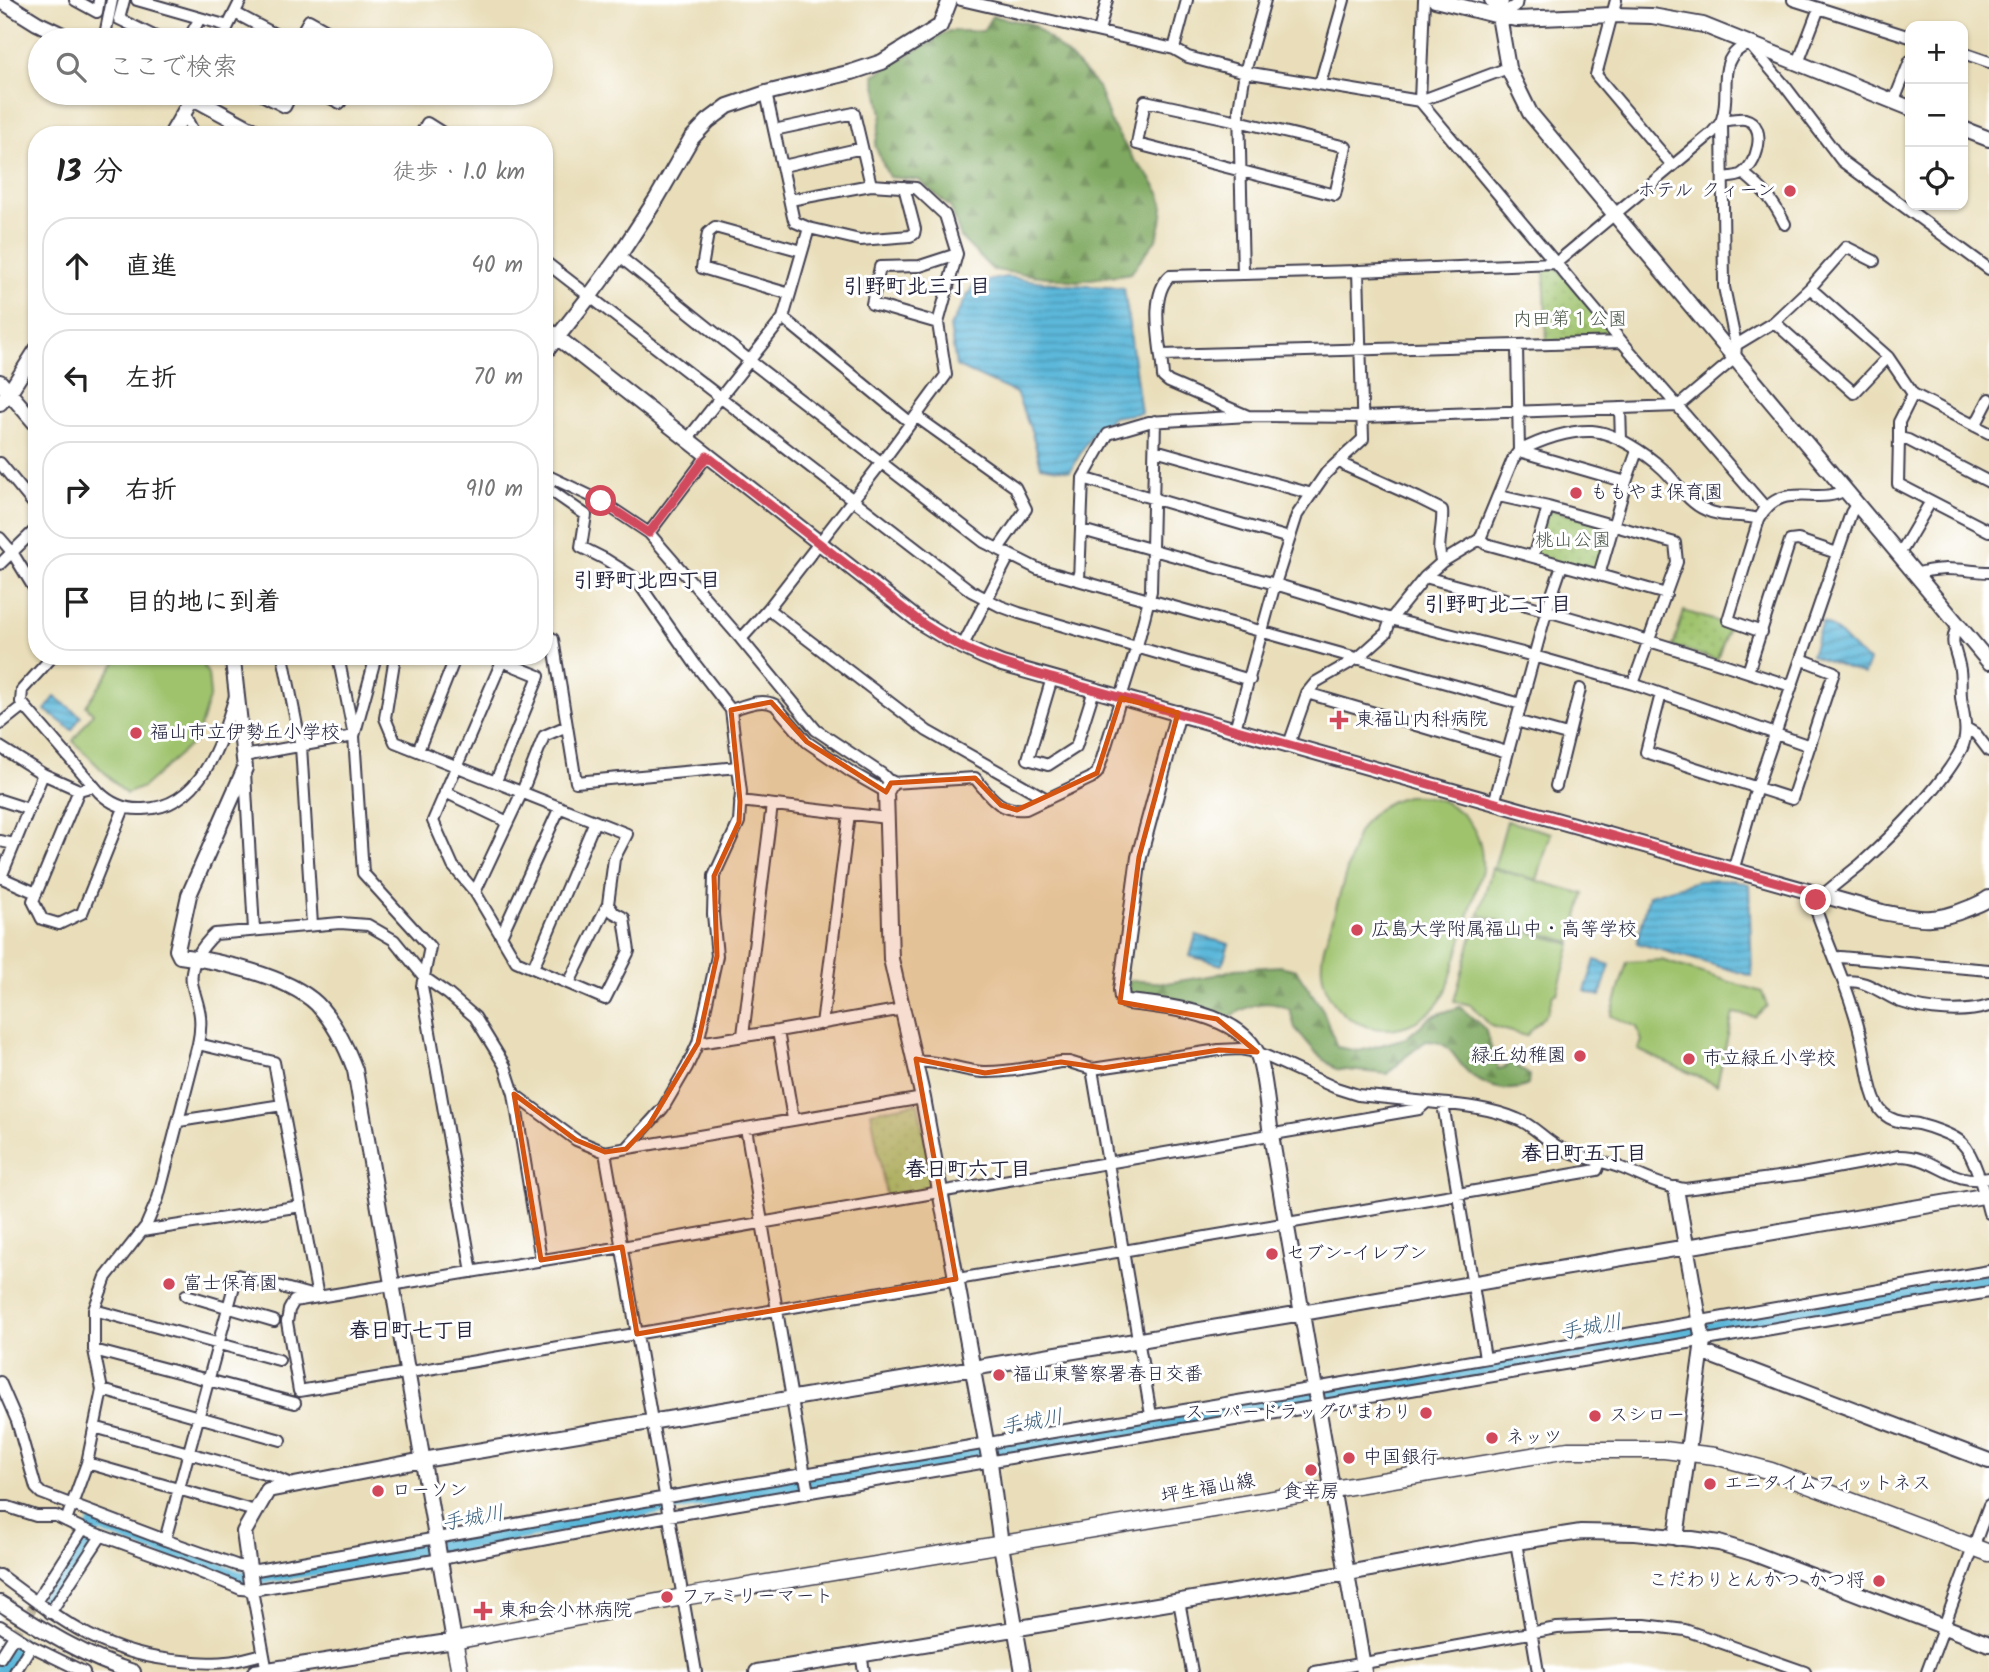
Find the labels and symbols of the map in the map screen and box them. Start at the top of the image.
place label: ホテル クィーン [1637,176,1776,206]
marker: ホテル クィーン [1782,183,1798,199]
district label: 引野町北三丁目 [844,271,991,304]
park label: 内田第１公園 [1513,305,1627,335]
place label: ももやま保育園 [1590,478,1723,508]
route start [585,485,616,516]
marker: ももやま保育園 [1568,485,1584,501]
park label: 桃山公園 [1535,526,1611,556]
district label: 引野町北四丁目 [574,565,721,598]
district label: 引野町北二丁目 [1425,589,1572,622]
place label: 東福山内科病院 [1355,705,1488,735]
marker: 東福山内科病院 [1329,710,1349,730]
place label: 福山市立伊勢丘小学校 [150,718,340,748]
marker: 福山市立伊勢丘小学校 [128,725,144,741]
route end [1800,884,1831,915]
place label: 広島大学附属福山中・高等学校 [1371,915,1637,945]
marker: 広島大学附属福山中・高等学校 [1349,922,1365,938]
place label: 緑丘幼稚園 [1471,1041,1566,1071]
place label: 市立緑丘小学校 [1703,1044,1836,1074]
marker: 緑丘幼稚園 [1572,1048,1588,1064]
marker: 市立緑丘小学校 [1681,1051,1697,1067]
district label: 春日町五丁目 [1521,1138,1647,1171]
district label: 春日町六丁目 [905,1154,1031,1187]
place label: セブン-イレブン [1286,1239,1428,1269]
marker: セブン-イレブン [1264,1246,1280,1262]
place label: 富士保育園 [183,1269,278,1299]
marker: 富士保育園 [161,1276,177,1292]
water label: 手城川 [1557,1306,1625,1350]
district label: 春日町七丁目 [349,1315,475,1348]
place label: 福山東警察署春日交番 [1013,1360,1203,1390]
marker: 福山東警察署春日交番 [991,1367,1007,1383]
place label: スーパードラッグひまわり [1185,1398,1412,1428]
water label: 手城川 [998,1401,1066,1445]
place label: スシロー [1609,1401,1685,1431]
marker: スーパードラッグひまわり [1418,1405,1434,1421]
marker: スシロー [1587,1408,1603,1424]
place label: ネッツ [1506,1423,1562,1453]
marker: ネッツ [1484,1430,1500,1446]
place label: 中国銀行 [1363,1443,1439,1473]
marker: 中国銀行 [1341,1450,1357,1466]
marker: 食辛房 [1303,1462,1319,1478]
street label: 坪生福山線 [1159,1466,1257,1512]
place label: エニタイムフィットネス [1724,1469,1931,1499]
place label: ローソン [392,1476,468,1506]
marker: エニタイムフィットネス [1702,1476,1718,1492]
place label: 食辛房 [1282,1477,1340,1507]
marker: ローソン [370,1483,386,1499]
water label: 手城川 [439,1497,507,1541]
place label: こだわりとんかつ かつ将 [1648,1566,1865,1596]
marker: こだわりとんかつ かつ将 [1871,1573,1887,1589]
place label: ファミリーマート [681,1582,833,1612]
marker: ファミリーマート [659,1589,675,1605]
place label: 東和会小林病院 [499,1596,632,1626]
marker: 東和会小林病院 [473,1601,493,1621]

